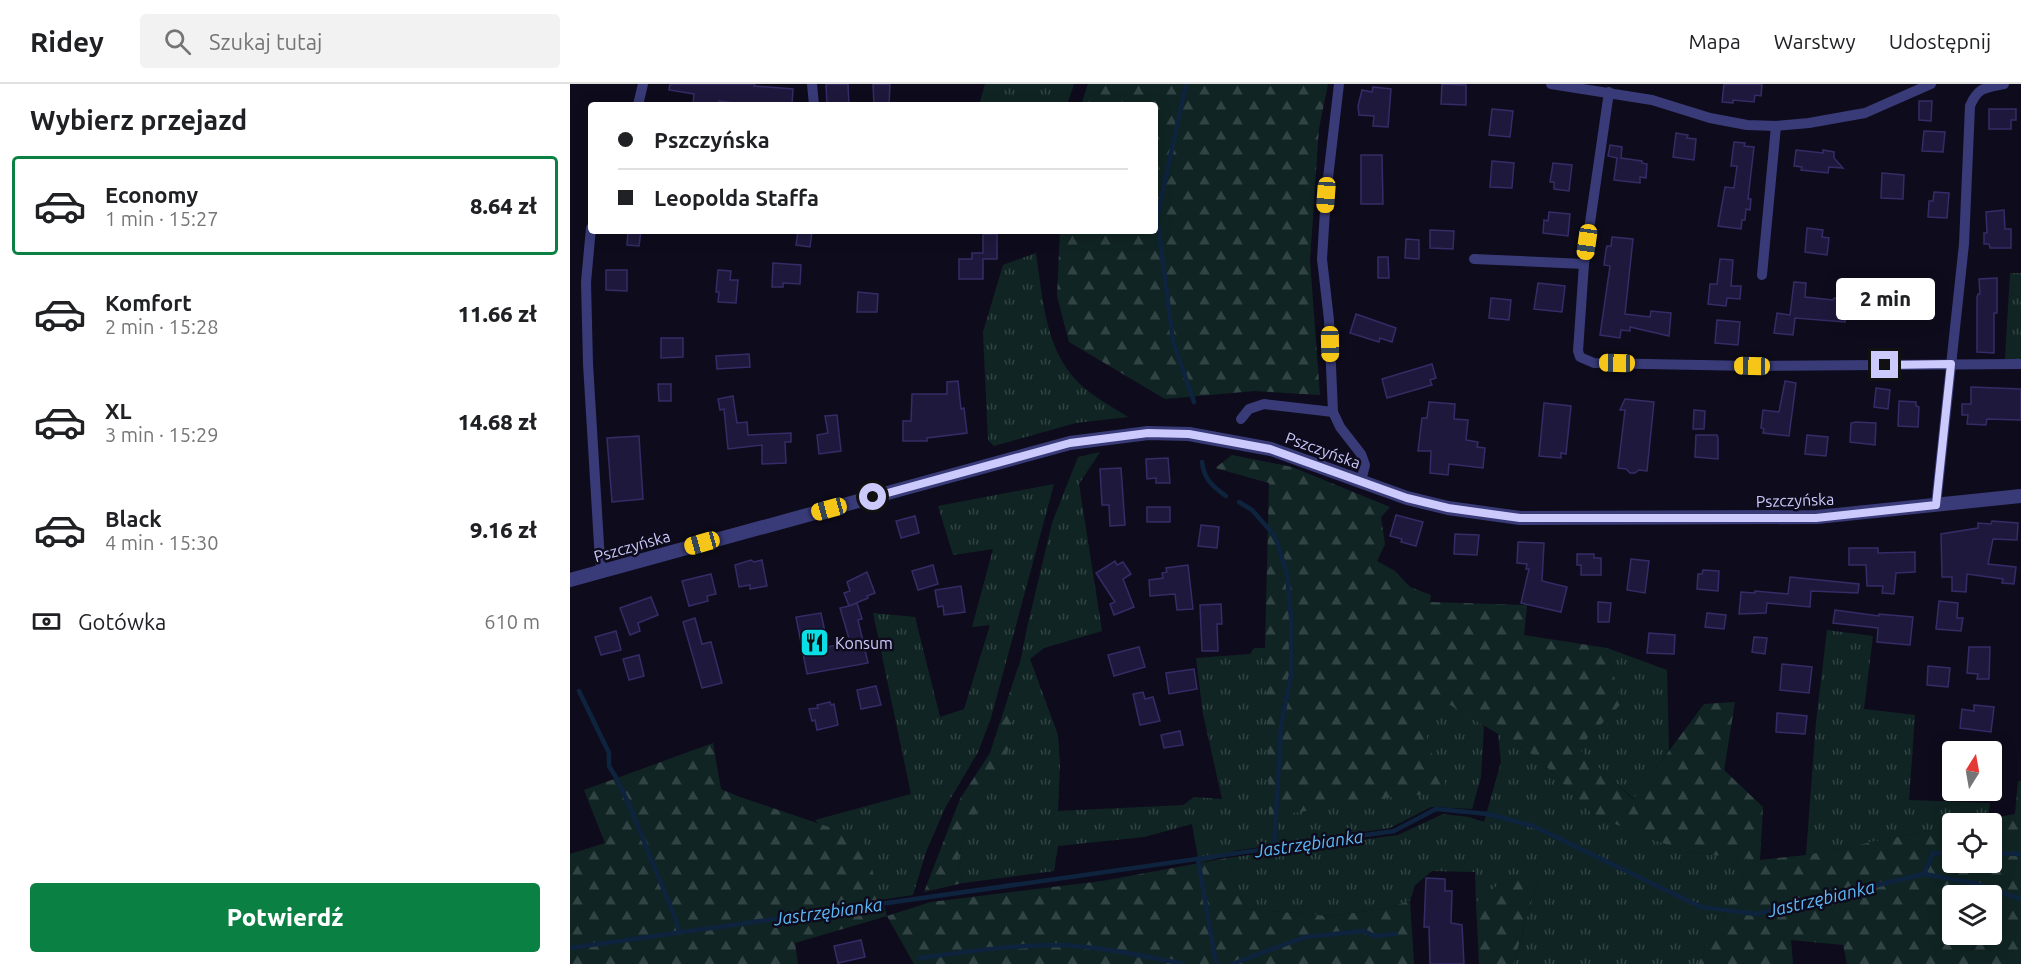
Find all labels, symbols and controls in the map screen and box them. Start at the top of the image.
search box [140,14,560,68]
icon: search [161,25,194,58]
text: Ridey [30,26,104,57]
text: Szukaj tutaj [209,29,322,54]
text: Mapa [1689,29,1741,53]
text: Warstwy [1774,29,1856,53]
text: Udostępnij [1889,29,1991,53]
text: Wybierz przejazd [30,105,247,135]
text: Pszczyńska [654,127,770,152]
car [1316,176,1336,214]
icon: car [33,179,87,233]
text: Economy [105,182,198,207]
text: Leopolda Staffa [654,185,819,210]
text: 8.64 zł [470,193,537,218]
text: 1 min · 15:27 [105,207,219,230]
car [1576,223,1598,261]
callout: 2 min [1836,278,1934,320]
icon: car [33,287,87,341]
text: 2 min [1860,287,1911,310]
text: Komfort [105,290,192,315]
text: 11.66 zł [458,301,537,326]
text: 2 min · 15:28 [105,315,219,338]
car [1321,326,1339,362]
route end [1871,351,1898,378]
car [1599,354,1635,372]
car [1734,357,1770,375]
icon: car [33,395,87,449]
text: XL [105,398,132,423]
text: 14.68 zł [458,409,537,434]
text: 3 min · 15:29 [105,423,219,446]
street label: Pszczyńska [1283,428,1363,472]
route start [859,483,886,510]
street label: Pszczyńska [1755,490,1835,510]
car [809,496,849,522]
icon: car [33,503,87,557]
text: Black [105,506,162,531]
text: 9.16 zł [470,517,537,542]
street label: Pszczyńska [592,527,672,565]
car [682,529,722,557]
text: 4 min · 15:30 [105,531,219,554]
icon: cash [30,605,63,638]
text: Gotówka [78,609,166,634]
text: 610 m [484,610,540,633]
restaurant icon: Konsum [798,627,830,659]
place label: Konsum [835,634,893,652]
north arrow [1942,741,2002,801]
map controls [1942,741,2002,945]
button: locate [1942,813,2002,873]
water label: Jastrzębianka [1252,825,1365,861]
water label: Jastrzębianka [1764,876,1877,920]
button: Potwierdź [30,883,540,952]
button: layers [1942,885,2002,945]
water label: Jastrzębianka [771,893,884,929]

